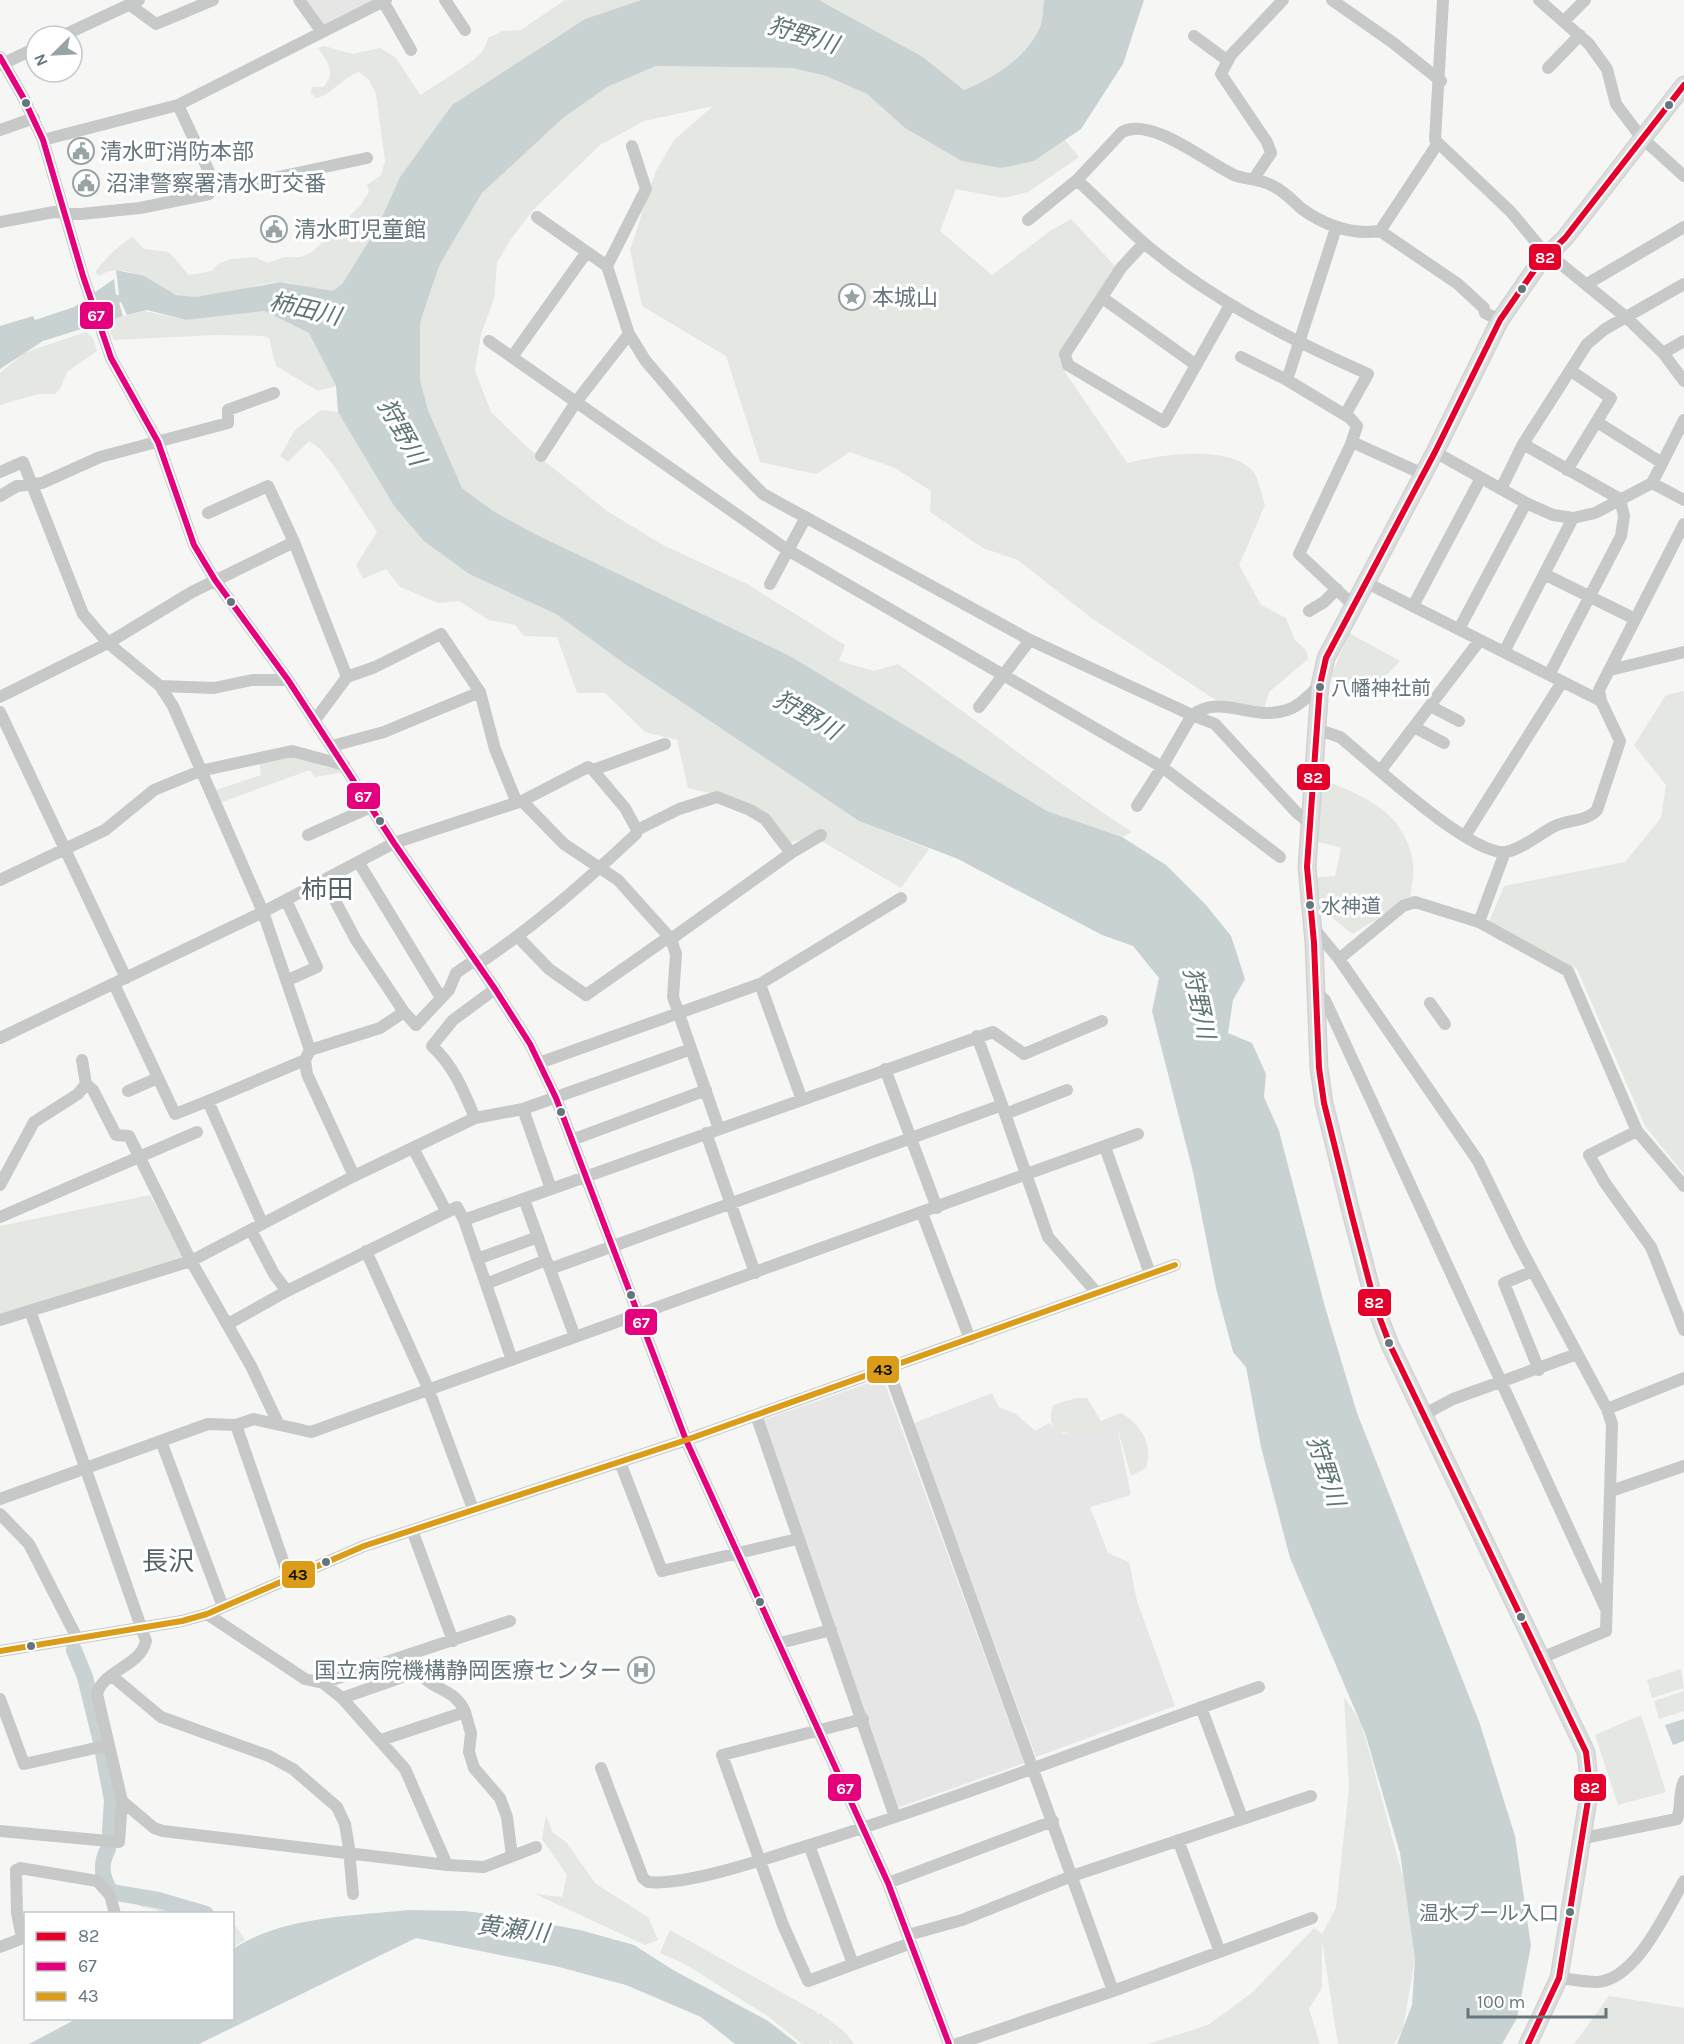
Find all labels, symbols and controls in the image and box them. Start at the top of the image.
water label: 狩野川 [764,11,844,60]
north arrow [24,24,84,84]
text: N [30,51,52,69]
unlabelled marker [20,97,32,109]
unlabelled marker [1663,99,1675,111]
public building icon: 清水町消防本部 [66,136,96,166]
place label: 清水町消防本部 [100,139,254,165]
public building icon: 沼津警察署清水町交番 [71,168,101,198]
place label: 沼津警察署清水町交番 [106,171,326,197]
public building icon: 清水町児童館 [259,214,289,244]
place label: 清水町児童館 [294,217,426,243]
line badge: 82 [1528,243,1562,271]
text: 82 [1535,248,1555,267]
place icon: 本城山 [837,282,867,312]
unlabelled marker [1516,283,1528,295]
place label: 本城山 [872,285,938,311]
water label: 柿田川 [267,287,346,331]
line badge: 67 [79,301,114,330]
text: 67 [87,306,105,325]
water label: 狩野川 [372,394,433,473]
unlabelled marker [225,596,237,608]
place label: 八幡神社前 [1331,677,1431,700]
marker: 八幡神社前 [1314,681,1326,693]
water label: 狩野川 [769,685,848,747]
line badge: 82 [1296,763,1331,791]
text: 82 [1303,768,1323,787]
line badge: 67 [346,782,381,810]
text: 67 [354,787,372,806]
unlabelled marker [374,815,386,827]
district label: 柿田 [301,874,353,905]
place label: 水神道 [1321,895,1381,918]
marker: 水神道 [1304,899,1316,911]
water label: 狩野川 [1178,965,1221,1044]
unlabelled marker [555,1106,567,1118]
line badge: 82 [1357,1288,1392,1317]
unlabelled marker [625,1289,637,1301]
text: 82 [1364,1293,1384,1312]
line badge: 67 [624,1308,658,1336]
text: 67 [632,1313,650,1332]
unlabelled marker [1383,1337,1395,1349]
line badge: 43 [866,1355,900,1384]
text: 43 [873,1360,893,1379]
water label: 狩野川 [1302,1432,1351,1512]
district label: 長沢 [142,1546,194,1577]
unlabelled marker [320,1556,332,1568]
line badge: 43 [281,1560,316,1589]
text: 43 [288,1565,308,1584]
unlabelled marker [754,1596,766,1608]
unlabelled marker [1515,1611,1527,1623]
unlabelled marker [25,1640,37,1652]
hospital icon: 国立病院機構静岡医療センター [626,1655,656,1685]
place label: 国立病院機構静岡医療センター [314,1658,622,1684]
line badge: 67 [827,1773,862,1802]
line badge: 82 [1573,1773,1607,1802]
text: 82 [1580,1778,1600,1797]
text: 67 [836,1779,854,1798]
place label: 温水プール入口 [1419,1902,1559,1925]
marker: 温水プール入口 [1564,1906,1576,1918]
water label: 黄瀬川 [476,1911,553,1948]
legend [24,1912,234,2020]
text: 82 [78,1925,100,1947]
text: 67 [78,1955,97,1977]
scale bar [1468,1981,1606,2019]
text: 43 [78,1985,99,2007]
text: 100 m [1477,1991,1525,2013]

